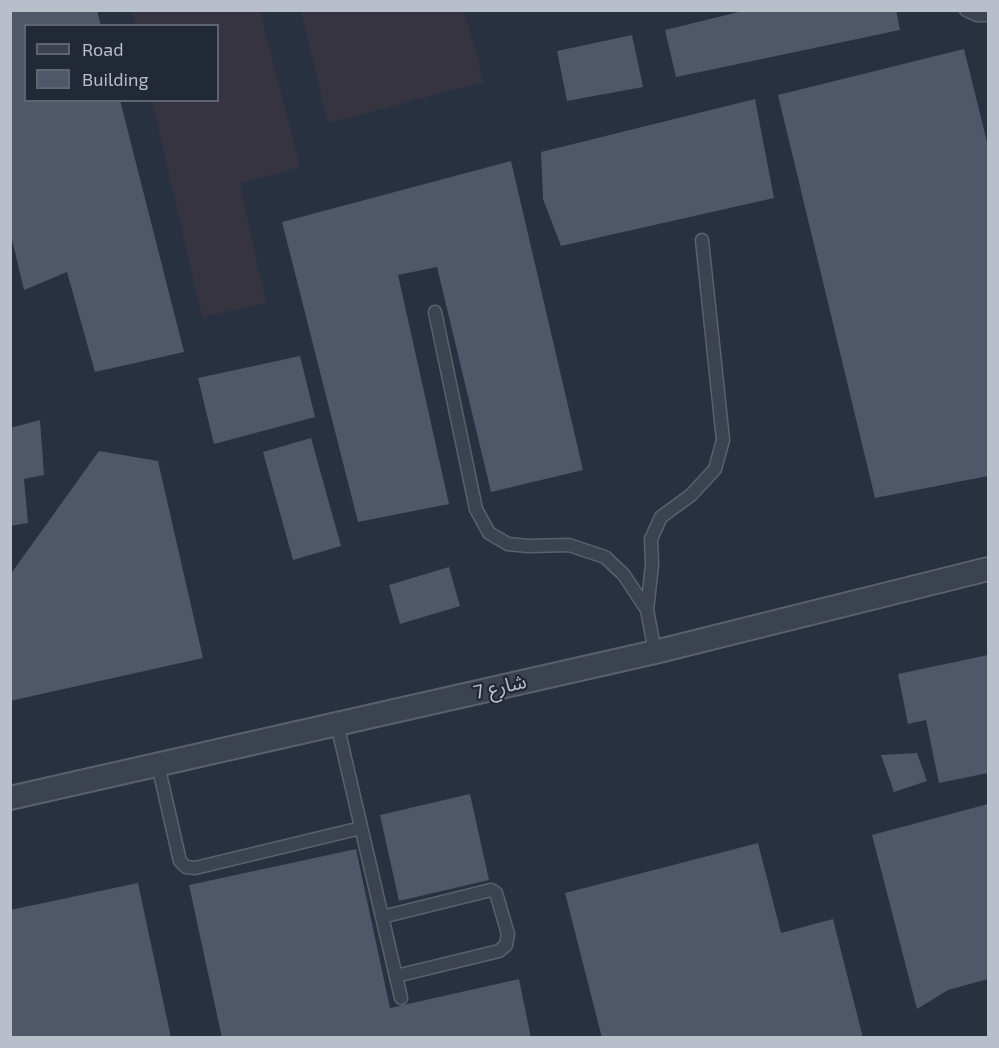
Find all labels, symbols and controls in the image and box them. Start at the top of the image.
legend [24,24,219,102]
text: Road [82,38,123,60]
text: Building [82,68,149,90]
street label: شارع 7 [471,669,529,705]

